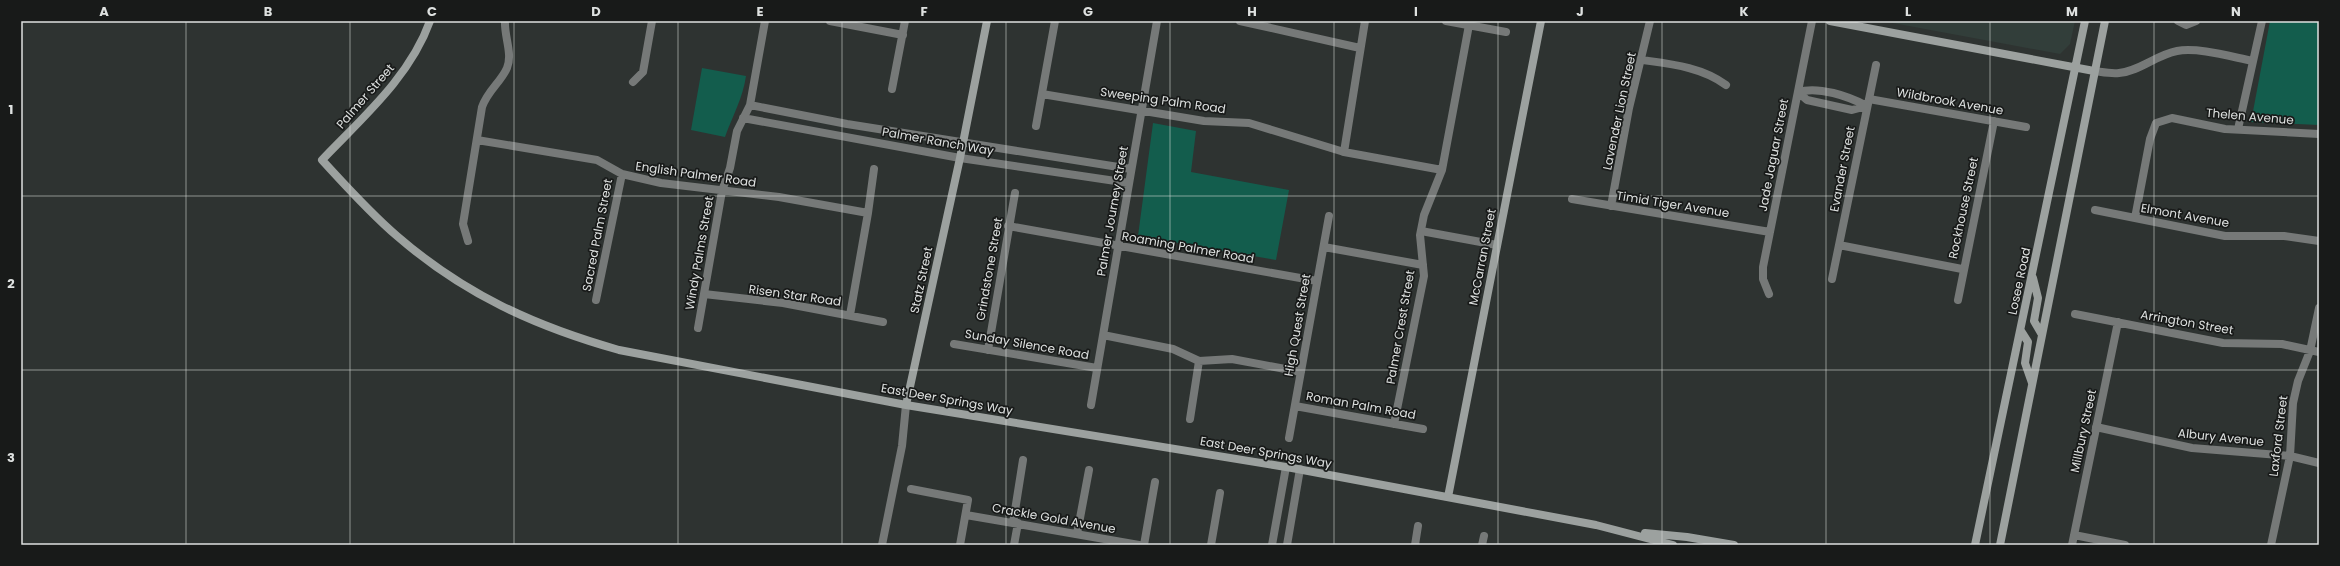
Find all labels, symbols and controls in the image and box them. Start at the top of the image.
text: A [99,2,109,21]
text: B [264,2,273,21]
text: C [427,2,437,21]
text: D [591,2,601,21]
text: E [756,2,764,21]
text: F [920,2,928,21]
text: G [1083,2,1093,21]
text: H [1247,2,1257,21]
text: I [1414,2,1418,21]
text: J [1576,2,1584,21]
text: K [1739,2,1749,21]
text: L [1905,2,1911,21]
text: M [2066,2,2078,21]
text: N [2231,2,2241,21]
street label: Lavender Lion Street [1598,50,1640,172]
street label: Palmer Street [332,60,398,132]
street label: Sweeping Palm Road [1099,83,1227,117]
street label: Wildbrook Avenue [1895,83,2005,119]
street label: Jade Jaguar Street [1754,97,1792,213]
text: 1 [9,100,13,119]
street label: Thelen Avenue [2205,104,2295,128]
street label: Palmer Ranch Way [881,123,996,159]
street label: Evander Street [1825,125,1859,213]
street label: Palmer Journey Street [1092,145,1132,277]
street label: Rockhouse Street [1944,156,1982,260]
street label: English Palmer Road [635,157,757,191]
street label: Sacred Palm Street [578,177,616,293]
street label: Timid Tiger Avenue [1615,187,1731,221]
street label: Windy Palms Street [681,195,717,311]
street label: Elmont Avenue [2139,199,2231,231]
street label: McCarran Street [1464,207,1500,307]
street label: Grindstone Street [972,216,1006,322]
street label: Roaming Palmer Road [1120,227,1256,267]
street label: Statz Street [906,245,936,315]
street label: Losee Road [2004,246,2034,316]
street label: Palmer Crest Street [1382,269,1418,385]
street label: High Quest Street [1280,272,1314,378]
text: 2 [7,274,15,293]
street label: Risen Star Road [748,280,842,310]
street label: Arrington Street [2139,305,2235,339]
street label: Sunday Silence Road [964,325,1090,363]
street label: East Deer Springs Way [880,379,1014,419]
street label: Roman Palm Road [1305,387,1417,423]
street label: Millbury Street [2066,388,2100,474]
street label: Laxford Street [2265,394,2291,478]
street label: Albury Avenue [2177,424,2265,450]
street label: East Deer Springs Way [1199,432,1333,472]
text: 3 [7,448,15,467]
street label: Crackle Gold Avenue [991,499,1117,537]

